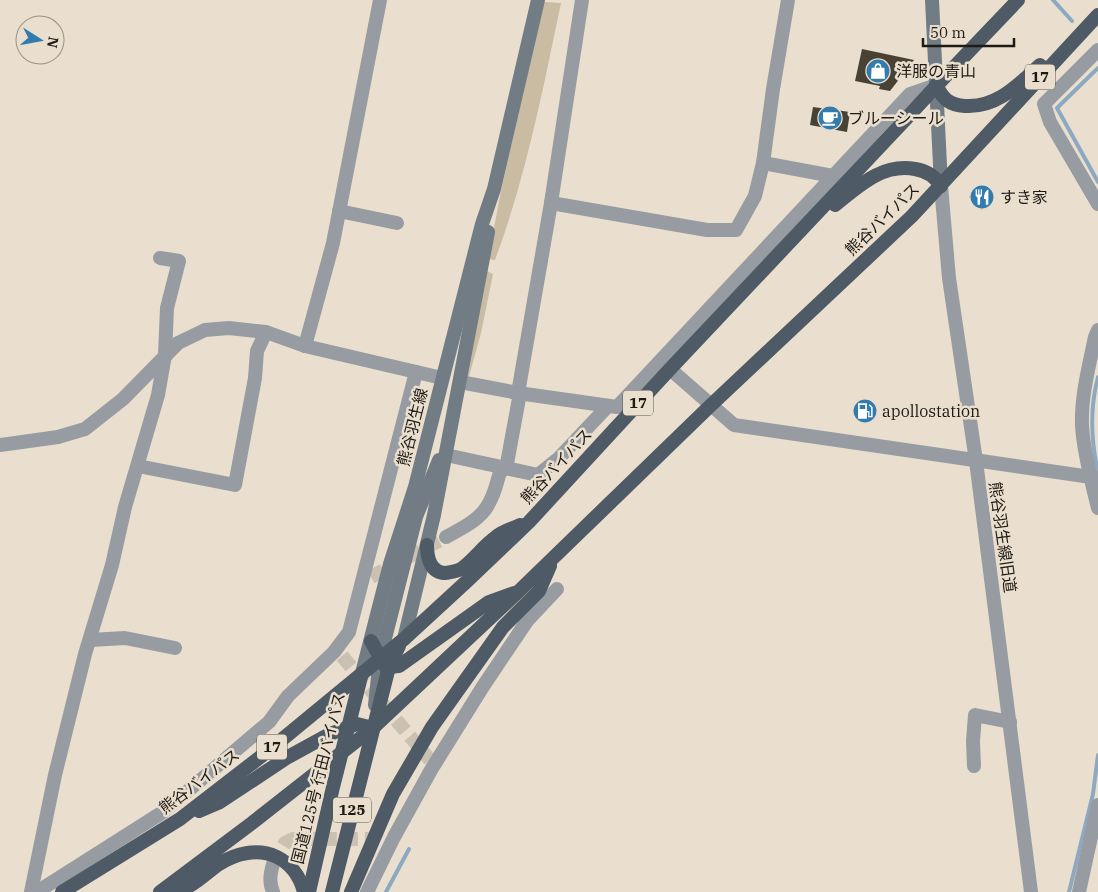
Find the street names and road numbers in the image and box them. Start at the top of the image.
road number: 17 [1025,64,1055,90]
street label: 熊谷バイパス [841,179,923,259]
street label: 熊谷羽生線 [393,386,431,468]
road number: 17 [623,390,653,416]
street label: 熊谷バイパス [516,424,596,508]
street label: 熊谷羽生線旧道 [985,480,1021,594]
street label: 国道125号 行田バイパス [287,690,349,866]
road number: 17 [257,734,287,760]
street label: 熊谷バイパス [155,744,243,818]
road number: 125 [333,798,371,822]

